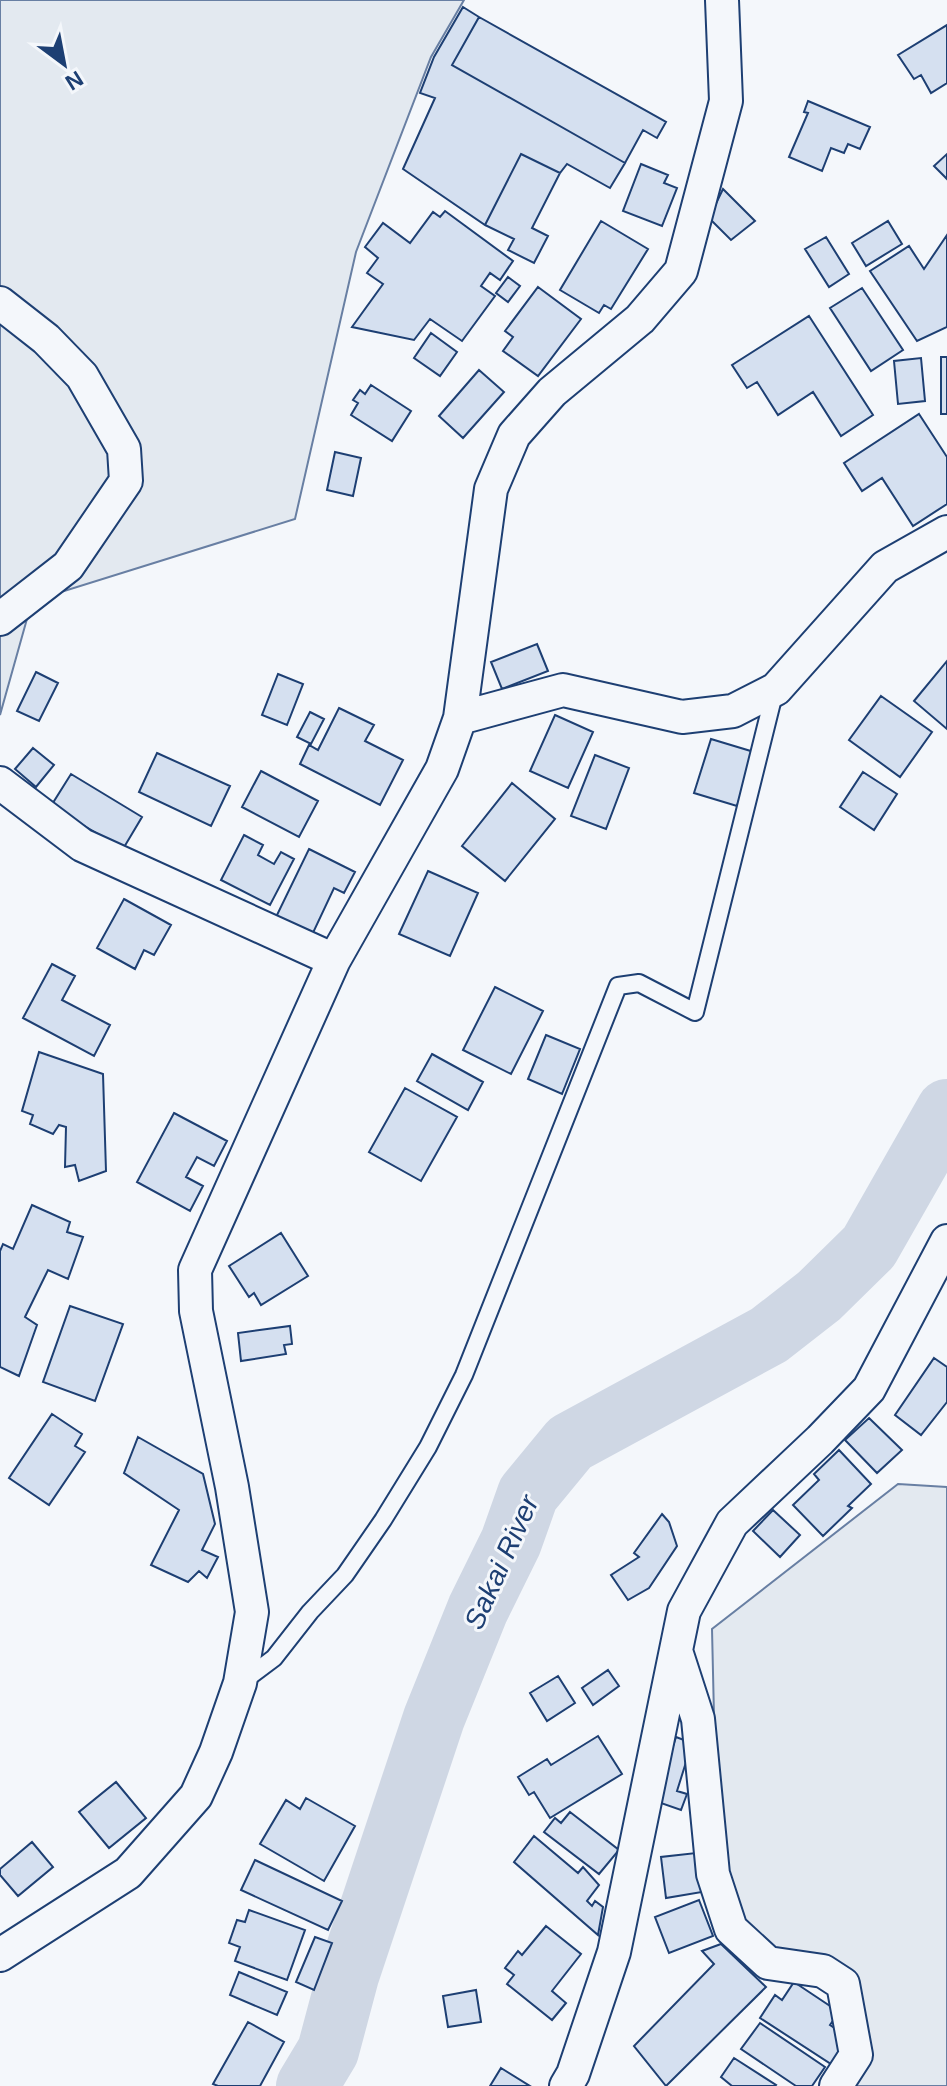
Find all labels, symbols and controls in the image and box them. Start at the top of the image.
north arrow [24,24,104,104]
text: N [61,66,88,95]
water label: Sakai River [458,1489,545,1634]

